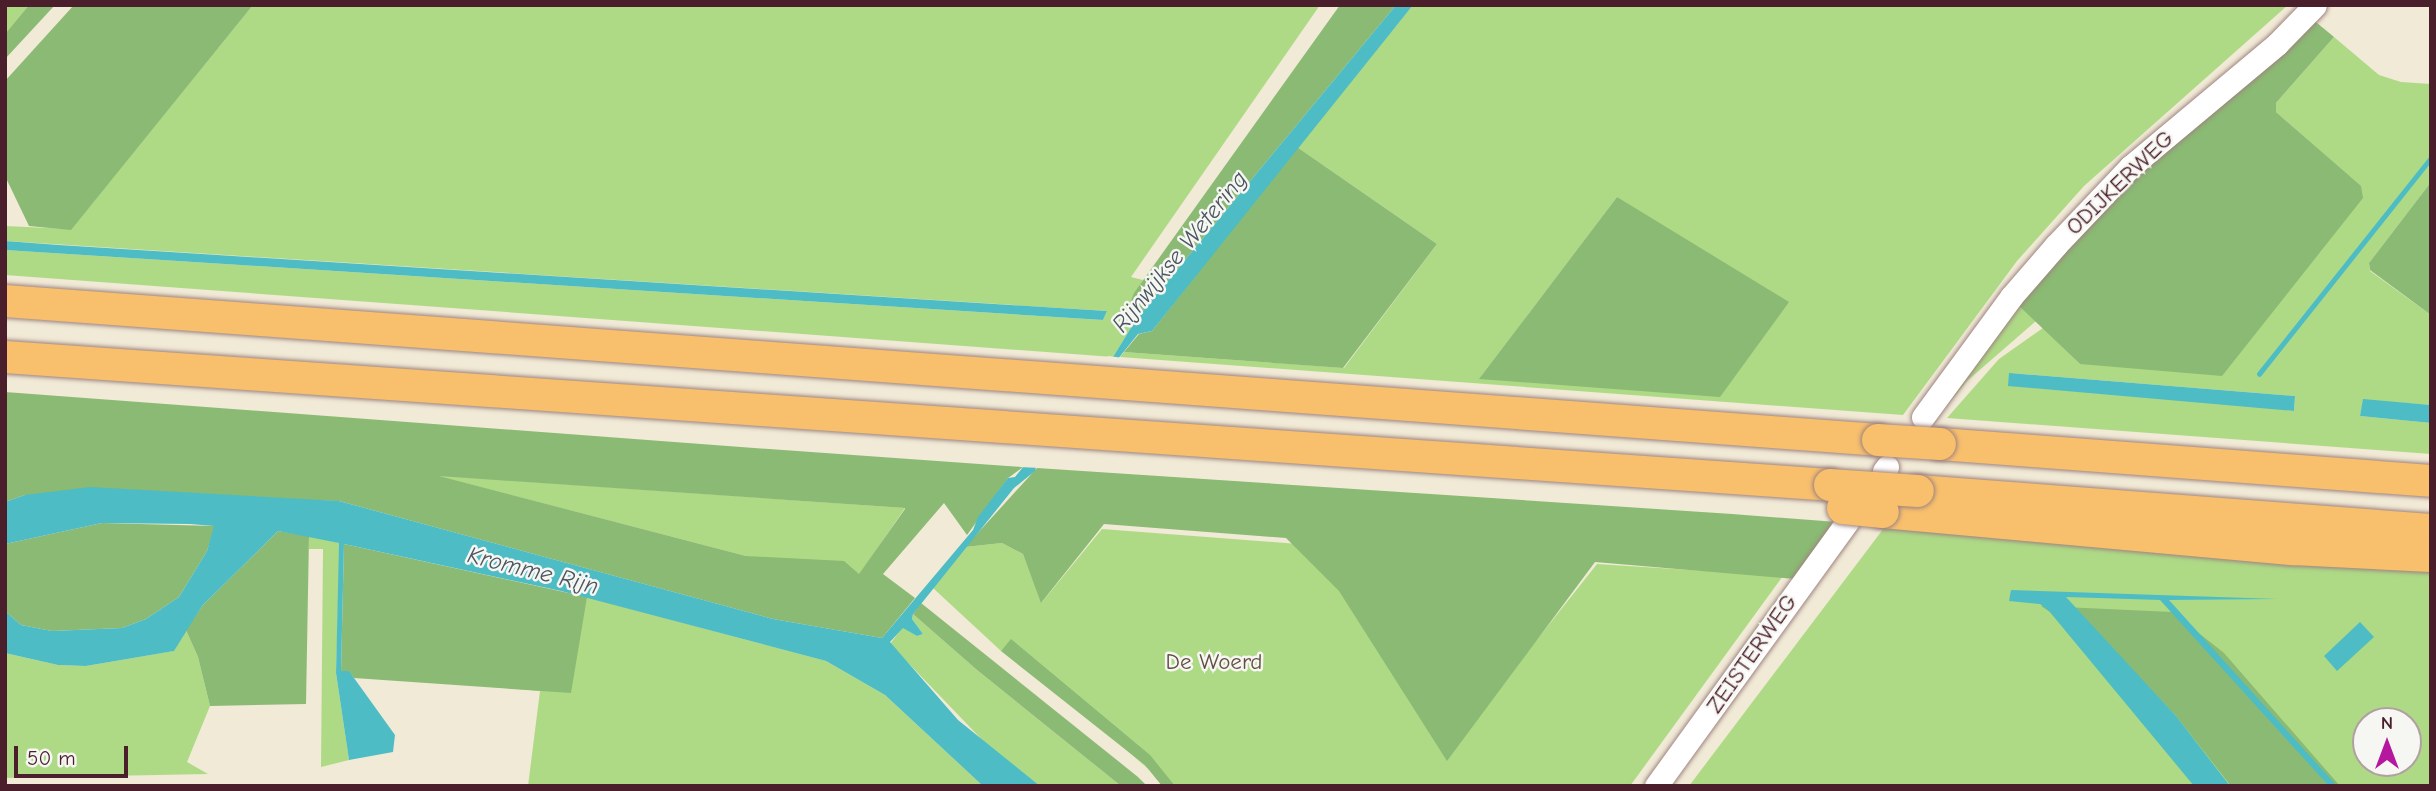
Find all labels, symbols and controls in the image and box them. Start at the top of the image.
street label: ODIJKERWEG [2061,125,2179,241]
water label: Rijnwijkse Wetering [1106,166,1254,338]
water label: Kromme Rijn [464,541,602,601]
street label: ZEISTERWEG [1701,589,1803,719]
park label: De Woerd [1165,648,1263,676]
north arrow [2352,707,2422,777]
text: N [2381,712,2393,734]
scale bar [18,732,131,776]
text: 50 m [27,746,76,770]

